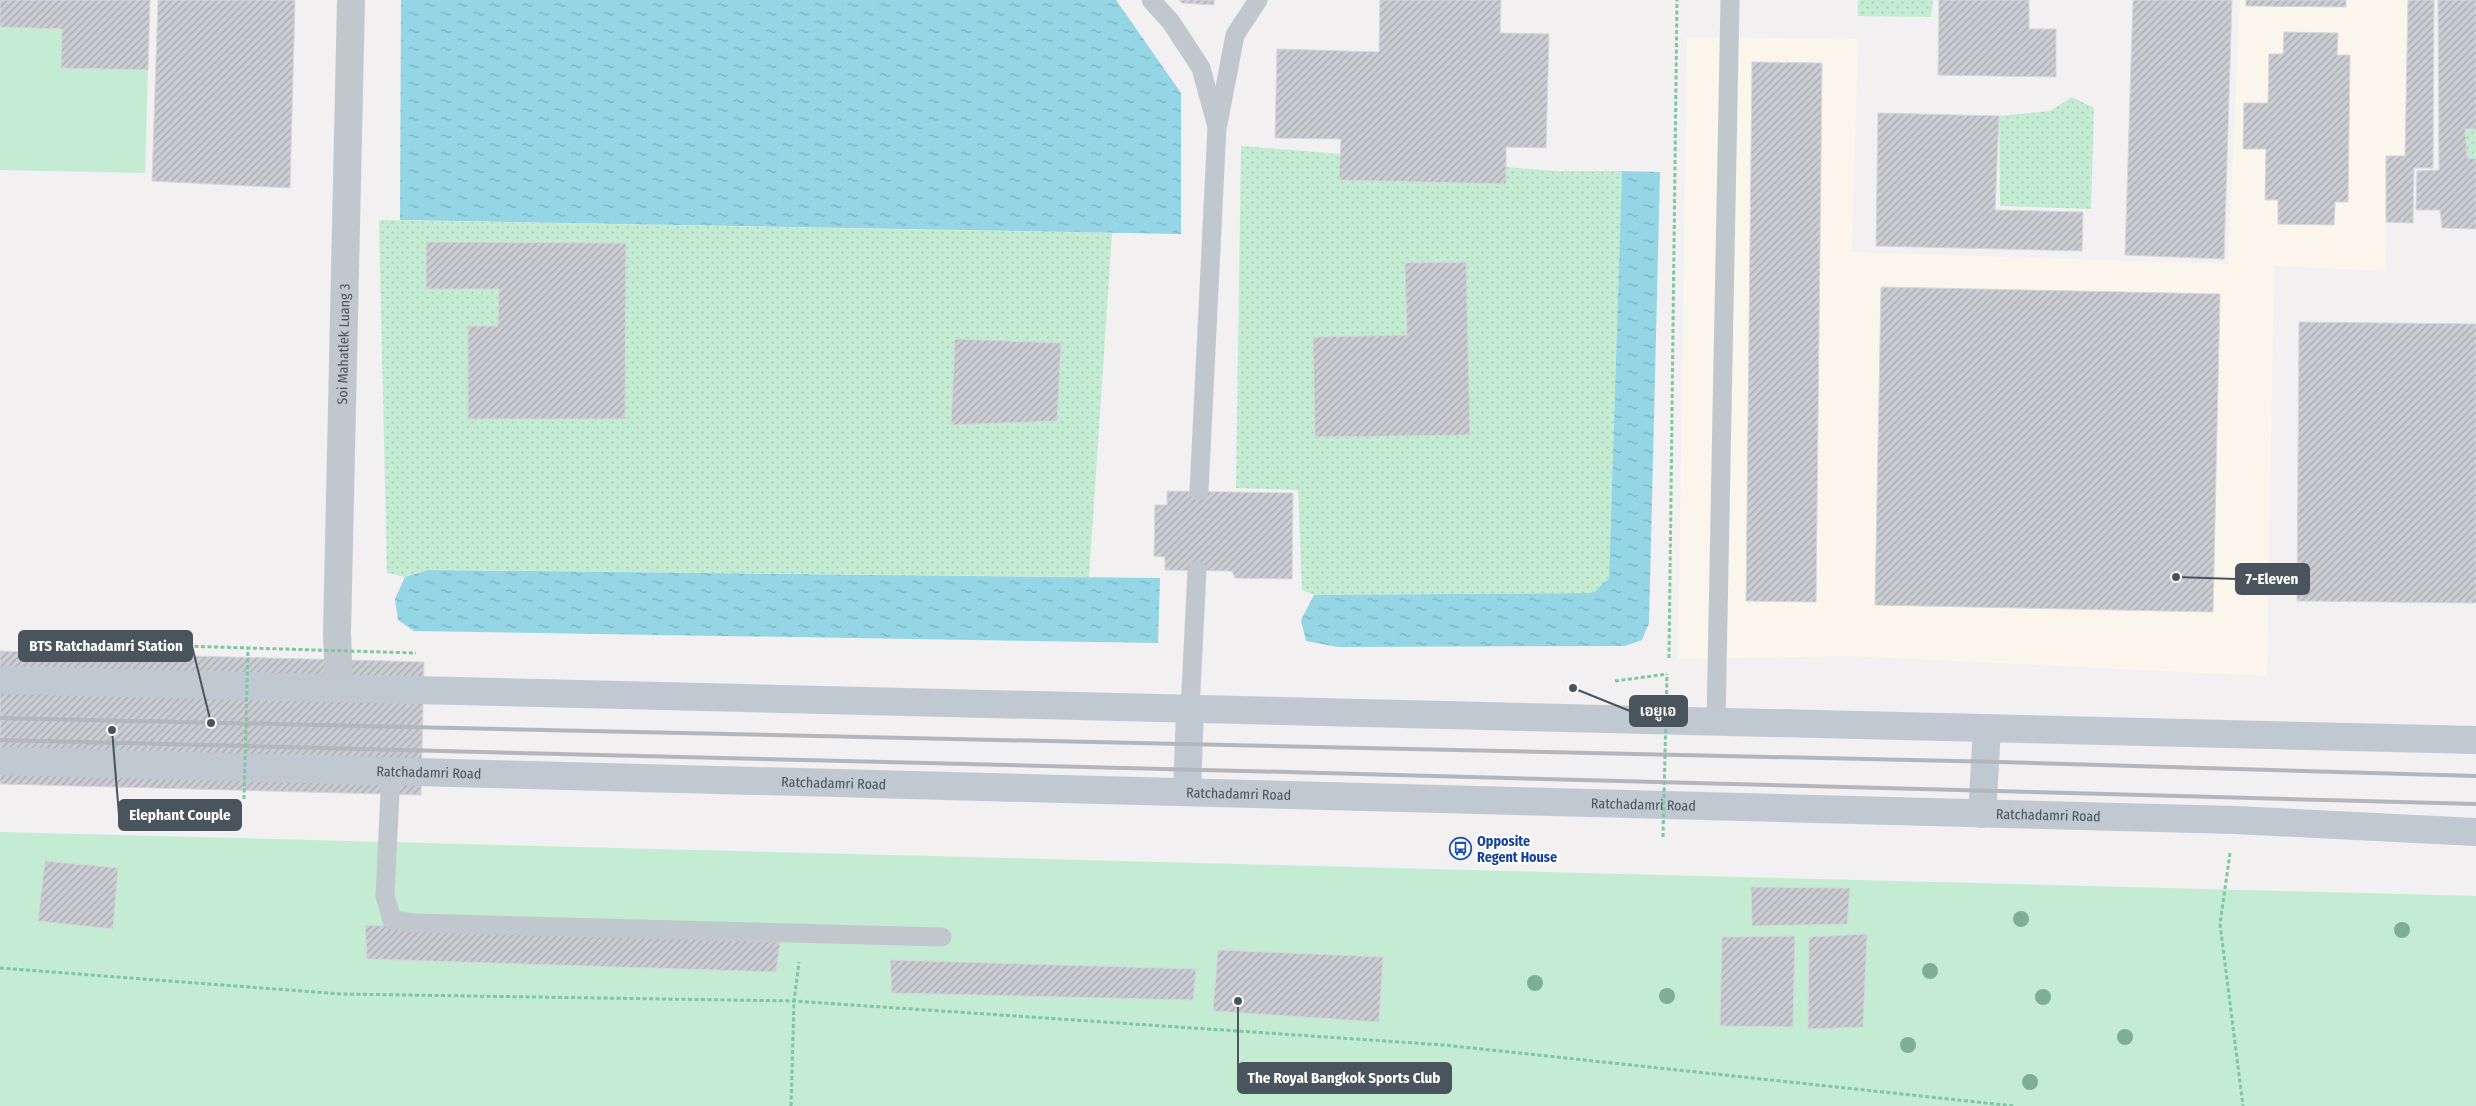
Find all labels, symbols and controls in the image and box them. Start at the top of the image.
street label: Soi Mahatlek Luang 3 [334,283,354,405]
callout: 7-Eleven [2236,564,2309,594]
text: 7-Eleven [2246,570,2299,588]
callout: BTS Ratchadamri Station [19,631,192,661]
text: BTS Ratchadamri Station [29,637,183,655]
callout: เอยูเอ [1630,696,1687,726]
text: เอยูเอ [1640,702,1676,722]
street label: Ratchadamri Road [376,763,482,783]
street label: Ratchadamri Road [781,774,886,793]
street label: Ratchadamri Road [1186,784,1291,804]
street label: Ratchadamri Road [1591,795,1696,815]
callout: Elephant Couple [119,800,241,830]
text: Elephant Couple [129,806,231,824]
street label: Ratchadamri Road [1996,806,2101,825]
place label: Opposite Regent House [1477,833,1557,866]
bus stop icon: Opposite Regent House [1449,837,1473,861]
callout: The Royal Bangkok Sports Club [1238,1063,1451,1093]
text: The Royal Bangkok Sports Club [1248,1069,1440,1087]

